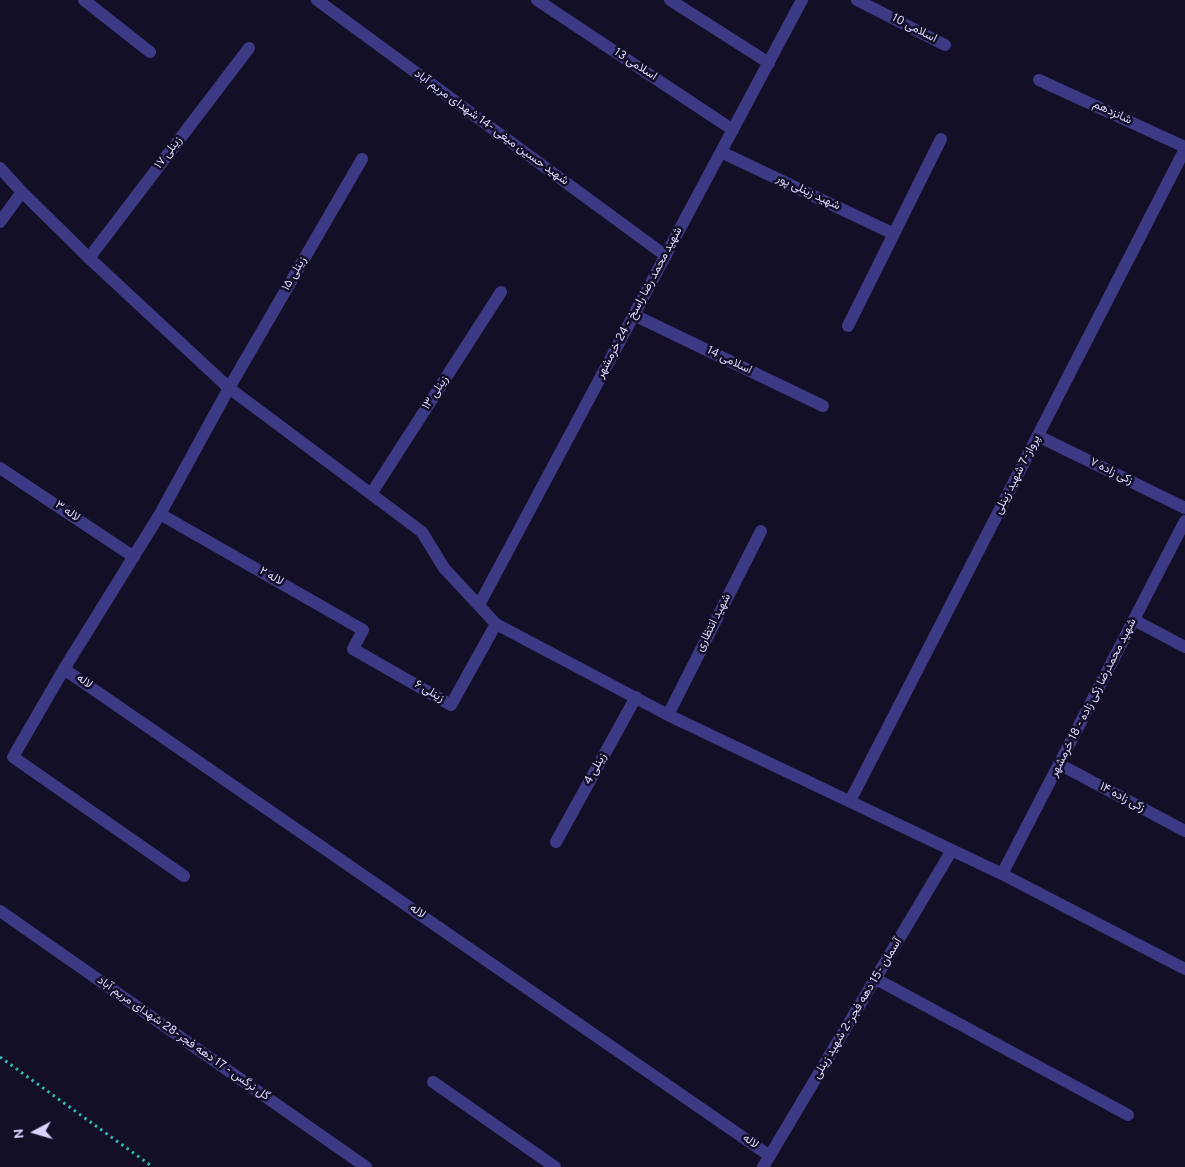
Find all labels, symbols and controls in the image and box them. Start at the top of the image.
street label: اسلامی 10 [889,11,939,47]
street label: اسلامی 13 [611,46,659,84]
street label: شهید حسین میغی -14 شهدای مریم آباد [411,67,571,189]
street label: شانزدهم [1090,98,1134,128]
street label: زینلی ۱۷ [152,134,186,172]
street label: شهید زینلی پور [774,172,842,214]
street label: شهید محمد رضا راسخ - 24 خرمشهر [594,225,686,381]
street label: زینلی ۱۵ [280,254,310,294]
street label: اسلامی 14 [704,344,754,378]
street label: زینلی ۱۳ [420,373,452,413]
street label: پرواز-7 شهید زینلی [992,433,1044,517]
street label: زکی زاده ۷ [1087,455,1135,489]
street label: لاله ۳ [52,498,82,526]
street label: لاله ۲ [256,564,286,590]
street label: شهید انتظاری [693,592,735,654]
street label: شهید محمدرضا زکی زاده - 18 خرمشهر [1048,616,1140,780]
street label: لاله [73,671,95,693]
street label: زینلی ۶ [411,678,447,706]
street label: زینلی 4 [582,751,610,787]
street label: زکی زاده ۱۴ [1097,780,1147,816]
street label: لاله [406,901,428,923]
street label: آسمان -15 دهه فجر-2 شهید زینلی [810,936,906,1082]
street label: گل نرگس - 17 دهه فجر-28 شهدای مریم آباد [94,974,272,1104]
north arrow [10,1107,60,1157]
text: N [11,1128,29,1140]
street label: لاله [739,1131,761,1153]

